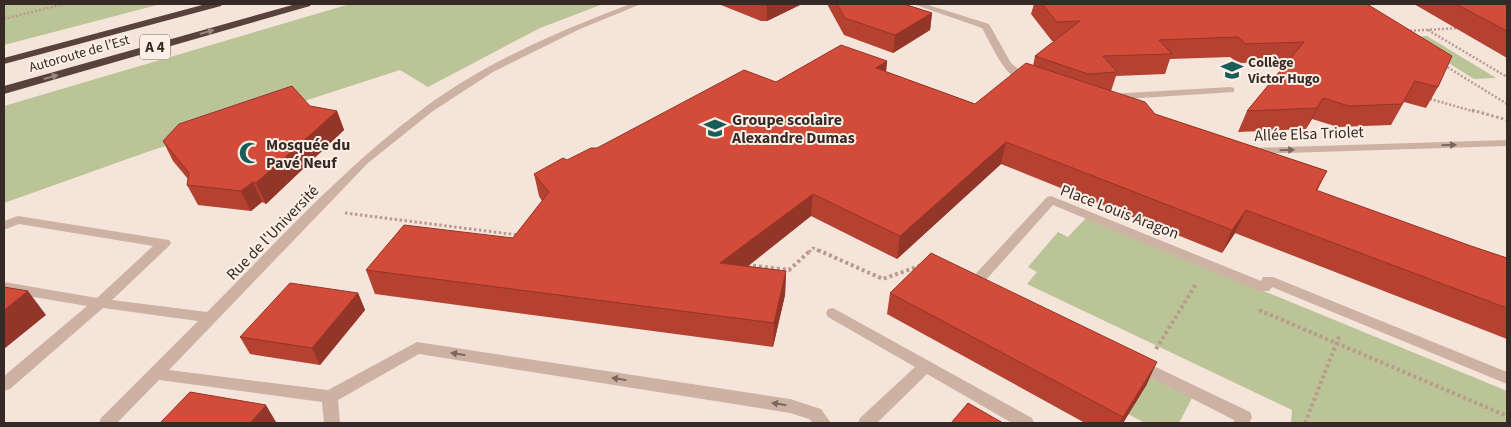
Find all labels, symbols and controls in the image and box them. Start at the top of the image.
one-way arrow [199,28,214,36]
street label: Autoroute de l’Est [27,30,132,78]
road number: A 4 [140,34,170,60]
place label: Collège Victor Hugo [1247,53,1320,89]
school or university icon: Collège Victor Hugo [1219,57,1245,83]
one-way arrow [43,72,58,80]
place label: Groupe scolaire Alexandre Dumas [731,109,855,149]
school or university icon: Groupe scolaire Alexandre Dumas [702,115,728,141]
street label: Allée Elsa Triolet [1254,121,1365,147]
place label: Mosquée du Pavé Neuf [266,134,350,174]
mosque icon: Mosquée du Pavé Neuf [237,140,263,166]
one-way arrow [1441,141,1457,149]
one-way arrow [1279,146,1295,154]
street label: Place Louis Aragon [1057,179,1182,245]
street label: Rue de l'Université [222,180,324,285]
one-way arrow [450,350,466,358]
one-way arrow [611,375,627,383]
one-way arrow [771,400,787,408]

